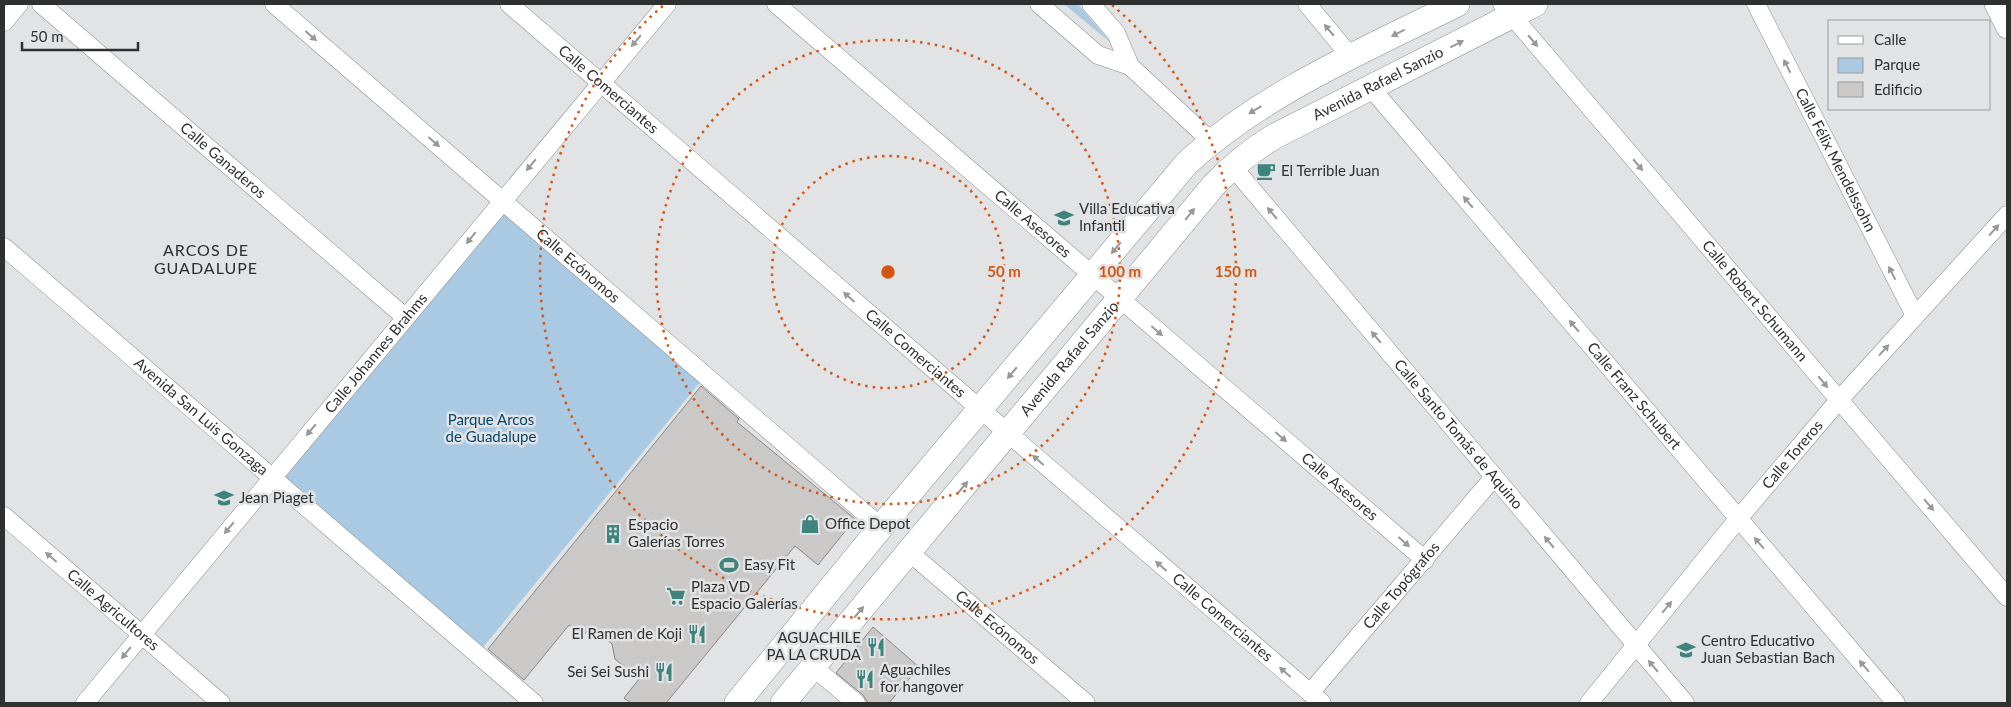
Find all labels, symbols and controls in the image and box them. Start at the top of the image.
scale bar [22,20,139,52]
legend [1828,20,1991,110]
one-way arrow [1324,24,1335,37]
text: 50 m [30,27,64,45]
one-way arrow [1391,29,1405,37]
one-way arrow [304,30,317,41]
text: Calle [1874,30,1907,48]
one-way arrow [631,35,642,47]
one-way arrow [1527,35,1538,47]
one-way arrow [1449,40,1464,48]
street label: Calle Comerciantes [555,41,663,137]
street label: Avenida Rafael Sanzio [1309,42,1446,123]
text: Parque [1874,55,1920,73]
one-way arrow [1783,58,1791,73]
text: Edificio [1874,80,1922,98]
street label: Calle Félix Mendelssohn [1792,85,1880,234]
one-way arrow [1249,106,1262,115]
street label: Calle Ganaderos [177,118,270,201]
one-way arrow [427,136,440,147]
one-way arrow [1633,158,1644,171]
one-way arrow [526,159,537,172]
cafe icon: El Terrible Juan [1255,160,1277,182]
place label: El Terrible Juan [1281,161,1380,179]
street label: Calle Asesores [991,185,1075,261]
one-way arrow [1463,196,1474,209]
place label: Villa Educativa Infantil [1079,199,1175,234]
school or university icon: Villa Educativa Infantil [1053,207,1075,229]
one-way arrow [1266,207,1277,220]
one-way arrow [1184,209,1196,221]
street label: Calle Ecónomos [533,224,624,306]
one-way arrow [1988,224,2000,236]
one-way arrow [466,232,477,244]
street label: Calle Robert Schumann [1699,236,1812,365]
district label: ARCOS DE GUADALUPE [154,240,258,277]
one-way arrow [1110,242,1121,255]
text: 50 m [987,262,1021,280]
text: 100 m [1099,262,1141,280]
text: 150 m [1215,262,1257,280]
centre of rings [879,263,897,281]
one-way arrow [1888,266,1896,280]
street label: Calle Johannes Brahms [320,289,431,416]
one-way arrow [843,291,855,303]
street label: Avenida Rafael Sanzio [1016,297,1122,419]
street label: Calle Comerciantes [862,305,970,401]
one-way arrow [1568,320,1579,333]
one-way arrow [1151,325,1164,336]
one-way arrow [1371,331,1382,344]
street label: Calle Franz Schubert [1584,338,1686,453]
one-way arrow [1878,344,1890,356]
street label: Avenida San Luis Gonzaga [131,353,273,479]
street label: Calle Santo Tomás de Aquino [1391,355,1527,512]
one-way arrow [1006,367,1018,379]
one-way arrow [1818,375,1829,388]
park label: Parque Arcos de Guadalupe [446,410,537,445]
street label: Calle Toreros [1757,416,1826,492]
one-way arrow [306,423,317,436]
one-way arrow [1274,431,1287,442]
street label: Calle Asesores [1298,448,1382,524]
one-way arrow [1031,455,1044,466]
one-way arrow [957,481,968,494]
school or university icon: Jean Piaget [213,487,235,509]
place label: Jean Piaget [239,488,314,506]
one-way arrow [1923,499,1934,512]
shop icon: Office Depot [799,513,821,535]
place label: Office Depot [825,514,911,532]
place label: Espacio Galerías Torres [628,515,725,550]
one-way arrow [224,521,235,534]
building icon: Espacio Galerías Torres [602,523,624,545]
one-way arrow [1543,535,1554,548]
one-way arrow [1753,536,1764,549]
one-way arrow [1397,537,1410,548]
street label: Calle Topógrafos [1359,538,1443,632]
one-way arrow [45,552,57,563]
sports icon: Easy Fit [718,554,740,576]
place label: Easy Fit [744,555,796,573]
one-way arrow [1156,560,1168,572]
street label: Calle Agricultores [64,565,163,654]
street label: Calle Comerciantes [1169,569,1277,665]
place label: Plaza VD Espacio Galerías [691,577,798,612]
supermarket icon: Plaza VD Espacio Galerías [665,585,687,607]
street label: Calle Ecónomos [952,586,1043,667]
one-way arrow [1661,601,1672,614]
one-way arrow [853,606,864,618]
restaurant icon: El Ramen de Koji [686,623,708,645]
place label: El Ramen de Koji [572,624,682,642]
place label: AGUACHILE PA LA CRUDA [766,628,862,663]
place label: Centro Educativo Juan Sebastian Bach [1701,631,1835,666]
restaurant icon: AGUACHILE PA LA CRUDA [865,636,887,658]
school or university icon: Centro Educativo Juan Sebastian Bach [1675,639,1697,661]
one-way arrow [120,646,131,659]
place label: Aguachiles for hangover [880,660,964,695]
one-way arrow [1648,660,1659,673]
one-way arrow [1859,660,1870,673]
restaurant icon: Sei Sei Sushi [653,661,675,683]
place label: Sei Sei Sushi [567,662,649,680]
one-way arrow [1278,666,1291,677]
restaurant icon: Aguachiles for hangover [854,668,876,690]

